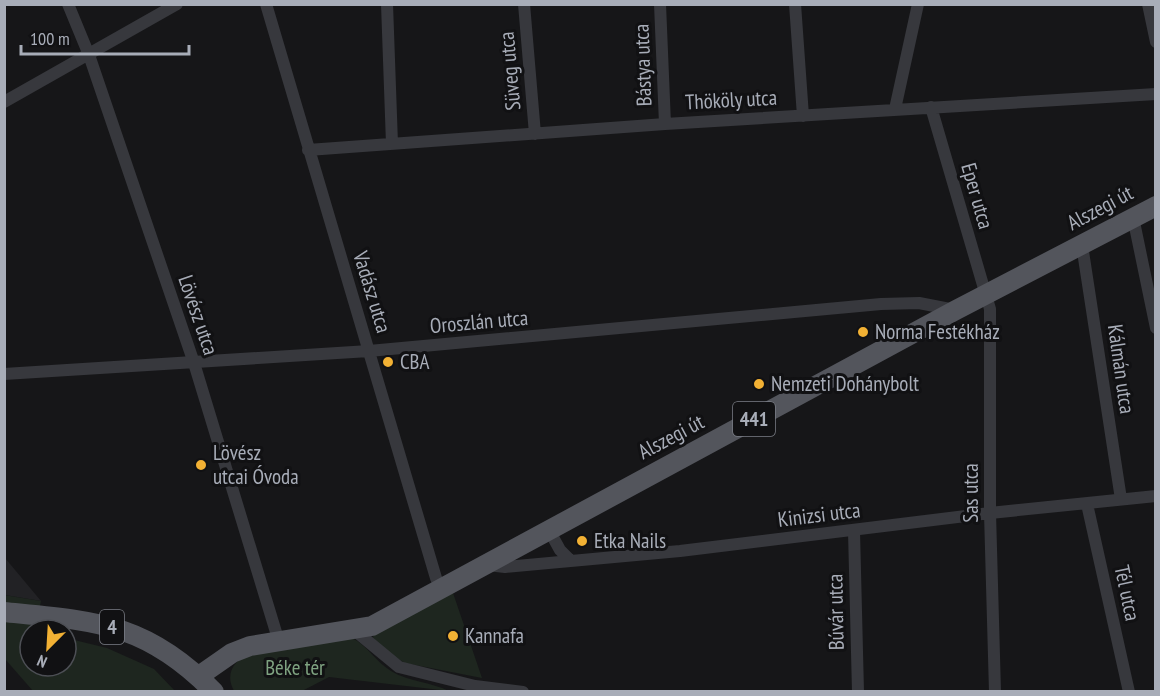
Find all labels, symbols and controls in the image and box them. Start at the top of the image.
scale bar [21,18,189,56]
street label: Bástya utca [628,23,657,107]
text: 100 m [30,27,70,50]
street label: Süveg utca [493,31,526,112]
street label: Thököly utca [684,84,778,115]
street label: Eper utca [955,160,1000,232]
street label: Alszegi út [1062,179,1138,236]
street label: Vadász utca [347,247,398,336]
street label: Lövész utca [172,271,225,358]
street label: Oroszlán utca [429,304,529,339]
place label: Norma Festékház [875,318,1000,345]
street label: Kálmán utca [1102,322,1141,415]
marker: Norma Festékház [856,325,870,339]
place label: CBA [400,348,430,375]
marker: CBA [381,355,395,369]
place label: Nemzeti Dohánybolt [771,370,919,397]
marker: Nemzeti Dohánybolt [752,377,766,391]
road number: 441 [733,402,775,436]
street label: Alszegi út [633,408,709,465]
place label: Lövész utcai Óvoda [213,439,299,490]
marker: Lövész utcai Óvoda [194,458,208,472]
street label: Sas utca [957,463,984,523]
street label: Kinizsi utca [776,496,862,533]
place label: Etka Nails [594,527,666,554]
marker: Etka Nails [575,534,589,548]
street label: Tél utca [1108,563,1147,623]
street label: Búvár utca [821,574,850,650]
road number: 4 [100,610,124,644]
north arrow [18,618,78,678]
place label: Kannafa [465,622,524,649]
marker: Kannafa [446,629,460,643]
text: N [34,651,50,673]
park label: Béke tér [265,654,325,681]

